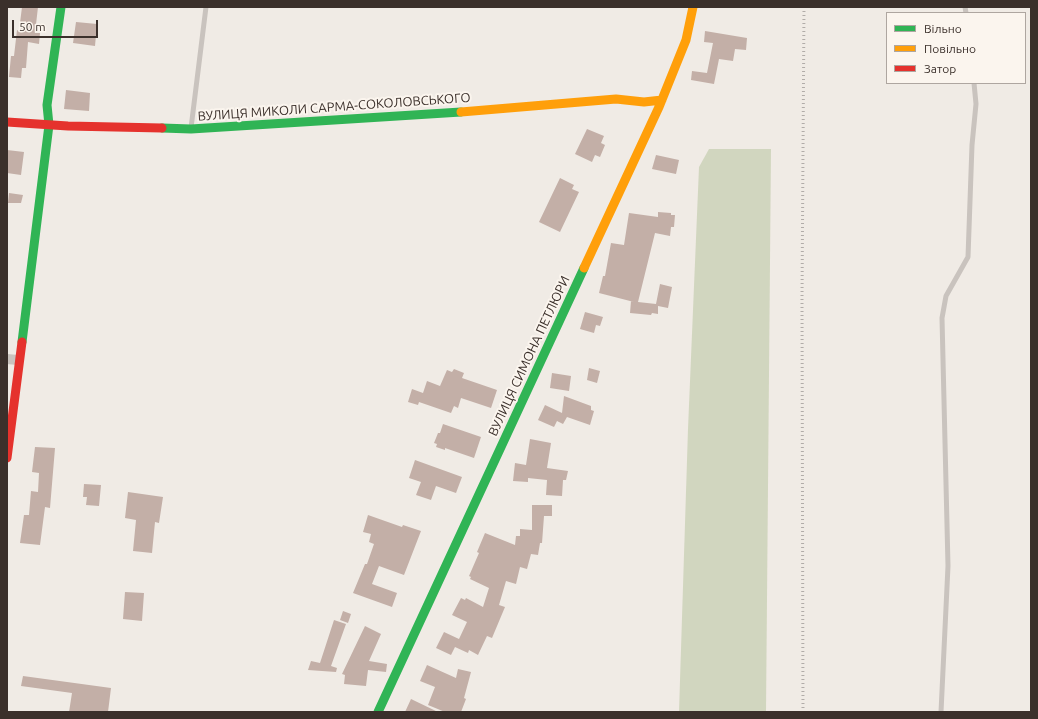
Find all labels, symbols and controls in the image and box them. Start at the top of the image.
scale bar [14,12,100,38]
legend [886,12,1026,84]
text: 50 m [19,20,46,33]
text: Вільно [924,22,962,35]
text: Повільно [924,42,976,55]
text: Затор [924,62,956,75]
street label: ВУЛИЦЯ МИКОЛИ САРМА-СОКОЛОВСЬКОГО [197,90,471,124]
street label: ВУЛИЦЯ СИМОНА ПЕТЛЮРИ [485,274,573,438]

